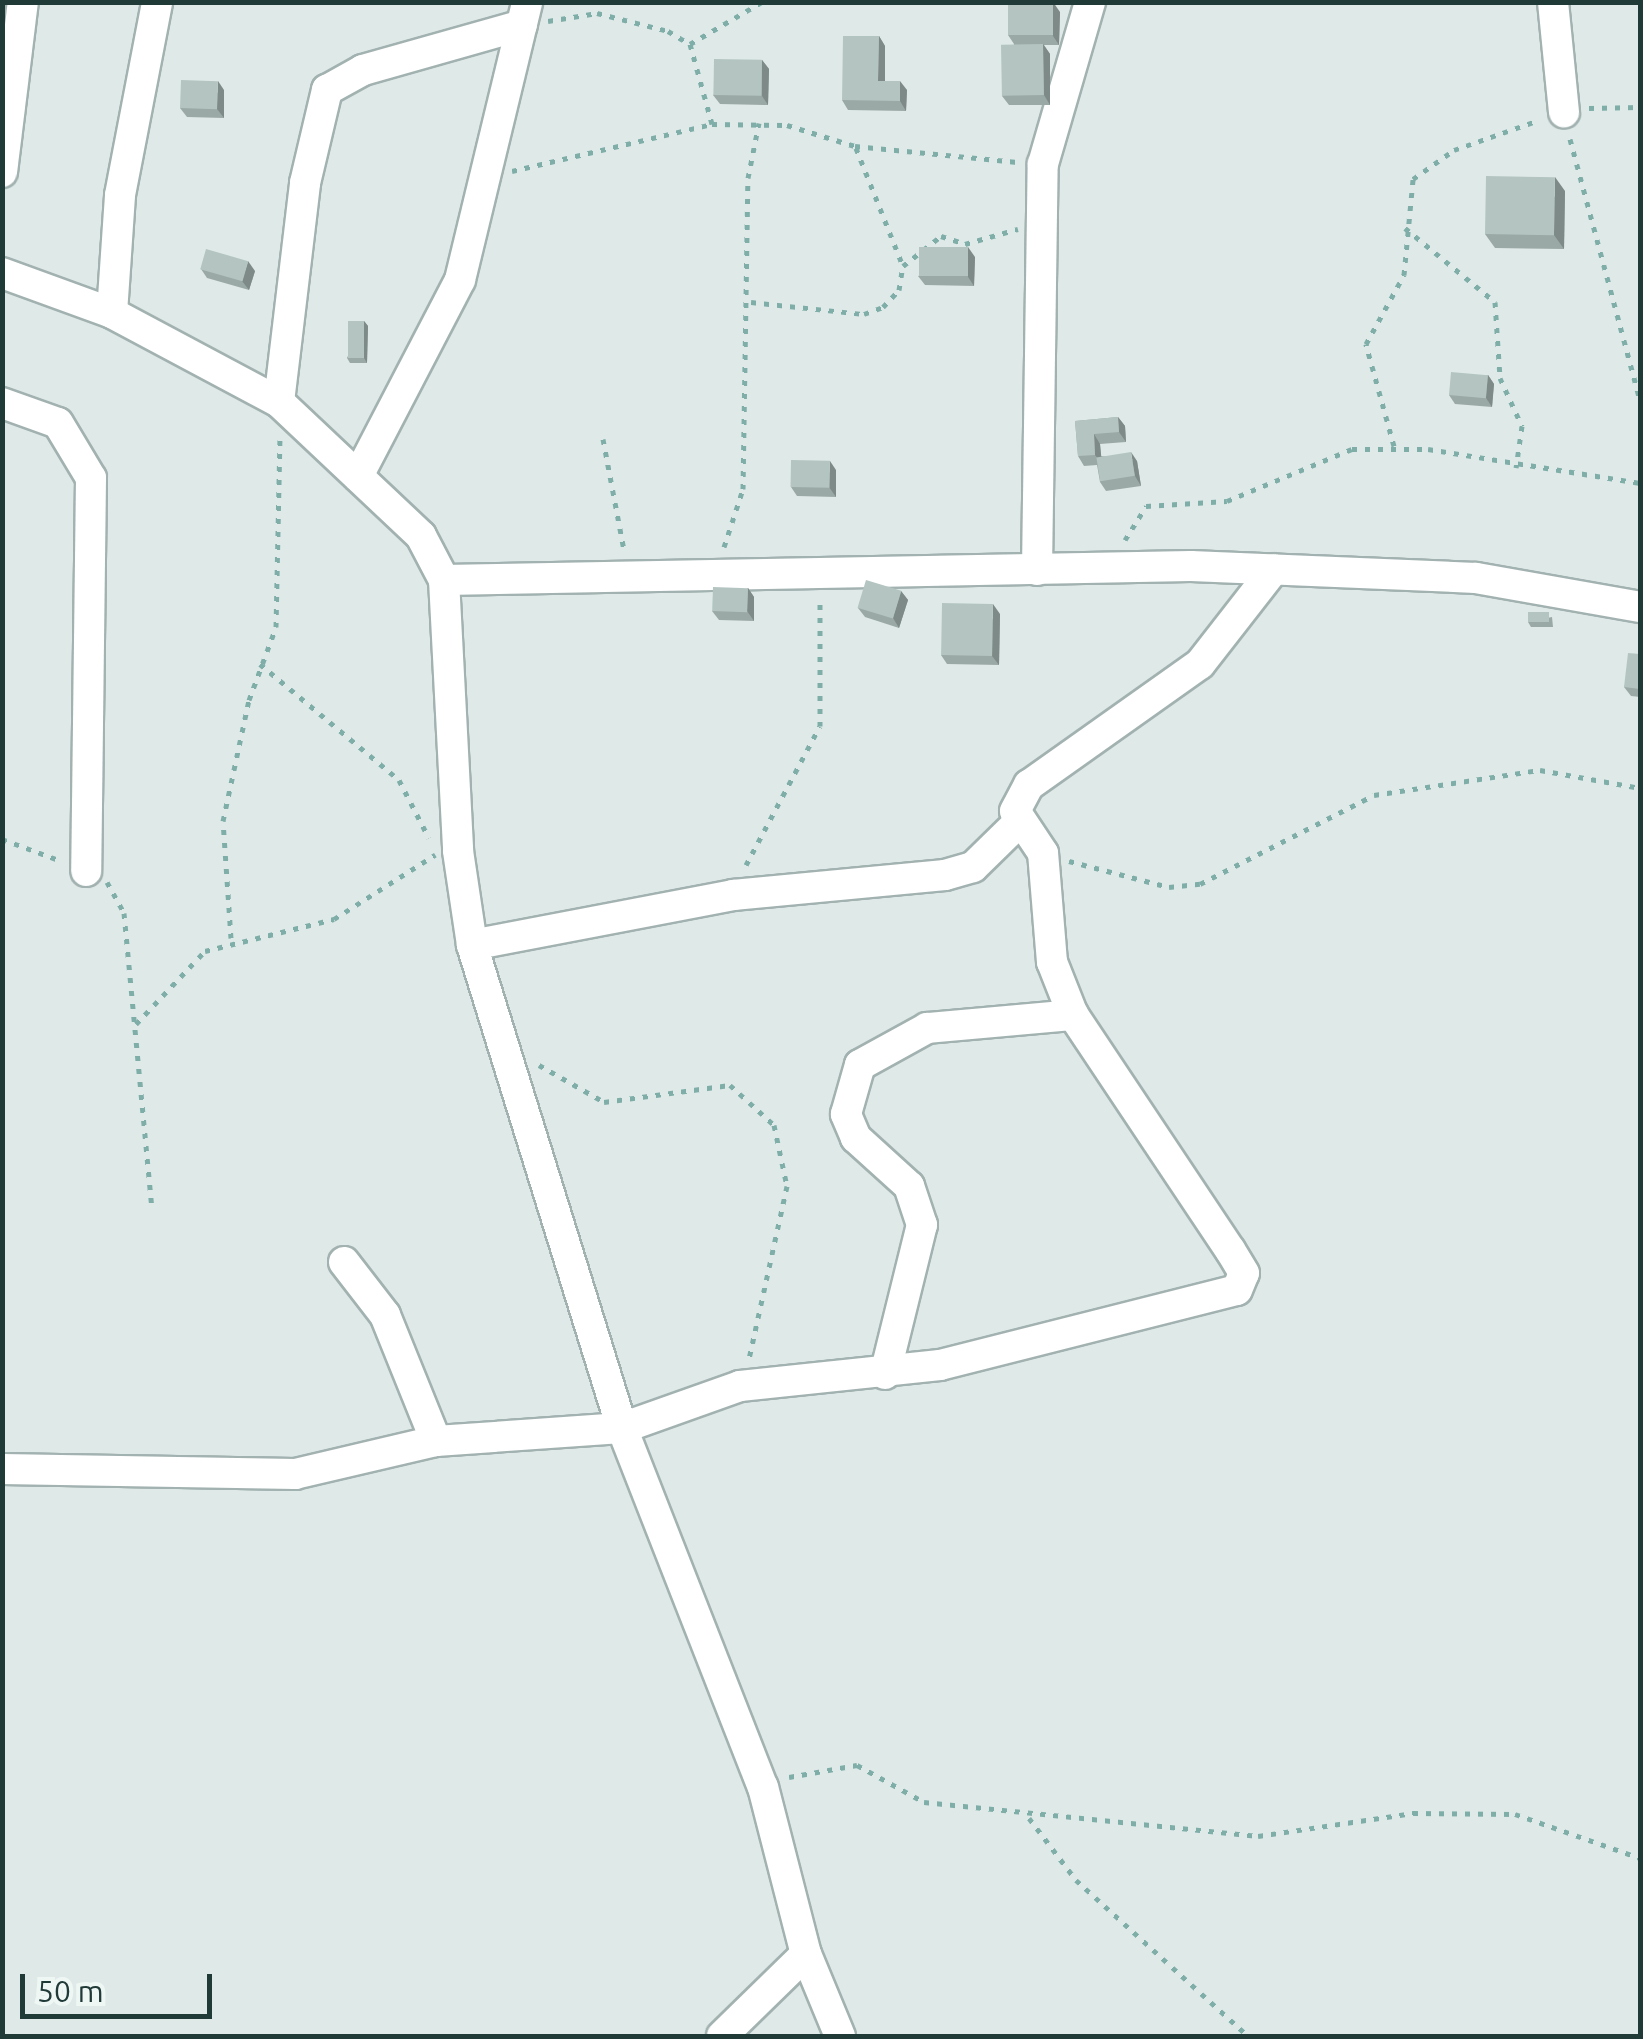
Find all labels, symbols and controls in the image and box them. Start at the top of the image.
scale bar [25,1954,218,2016]
text: 50 m [37,1974,104,2008]

